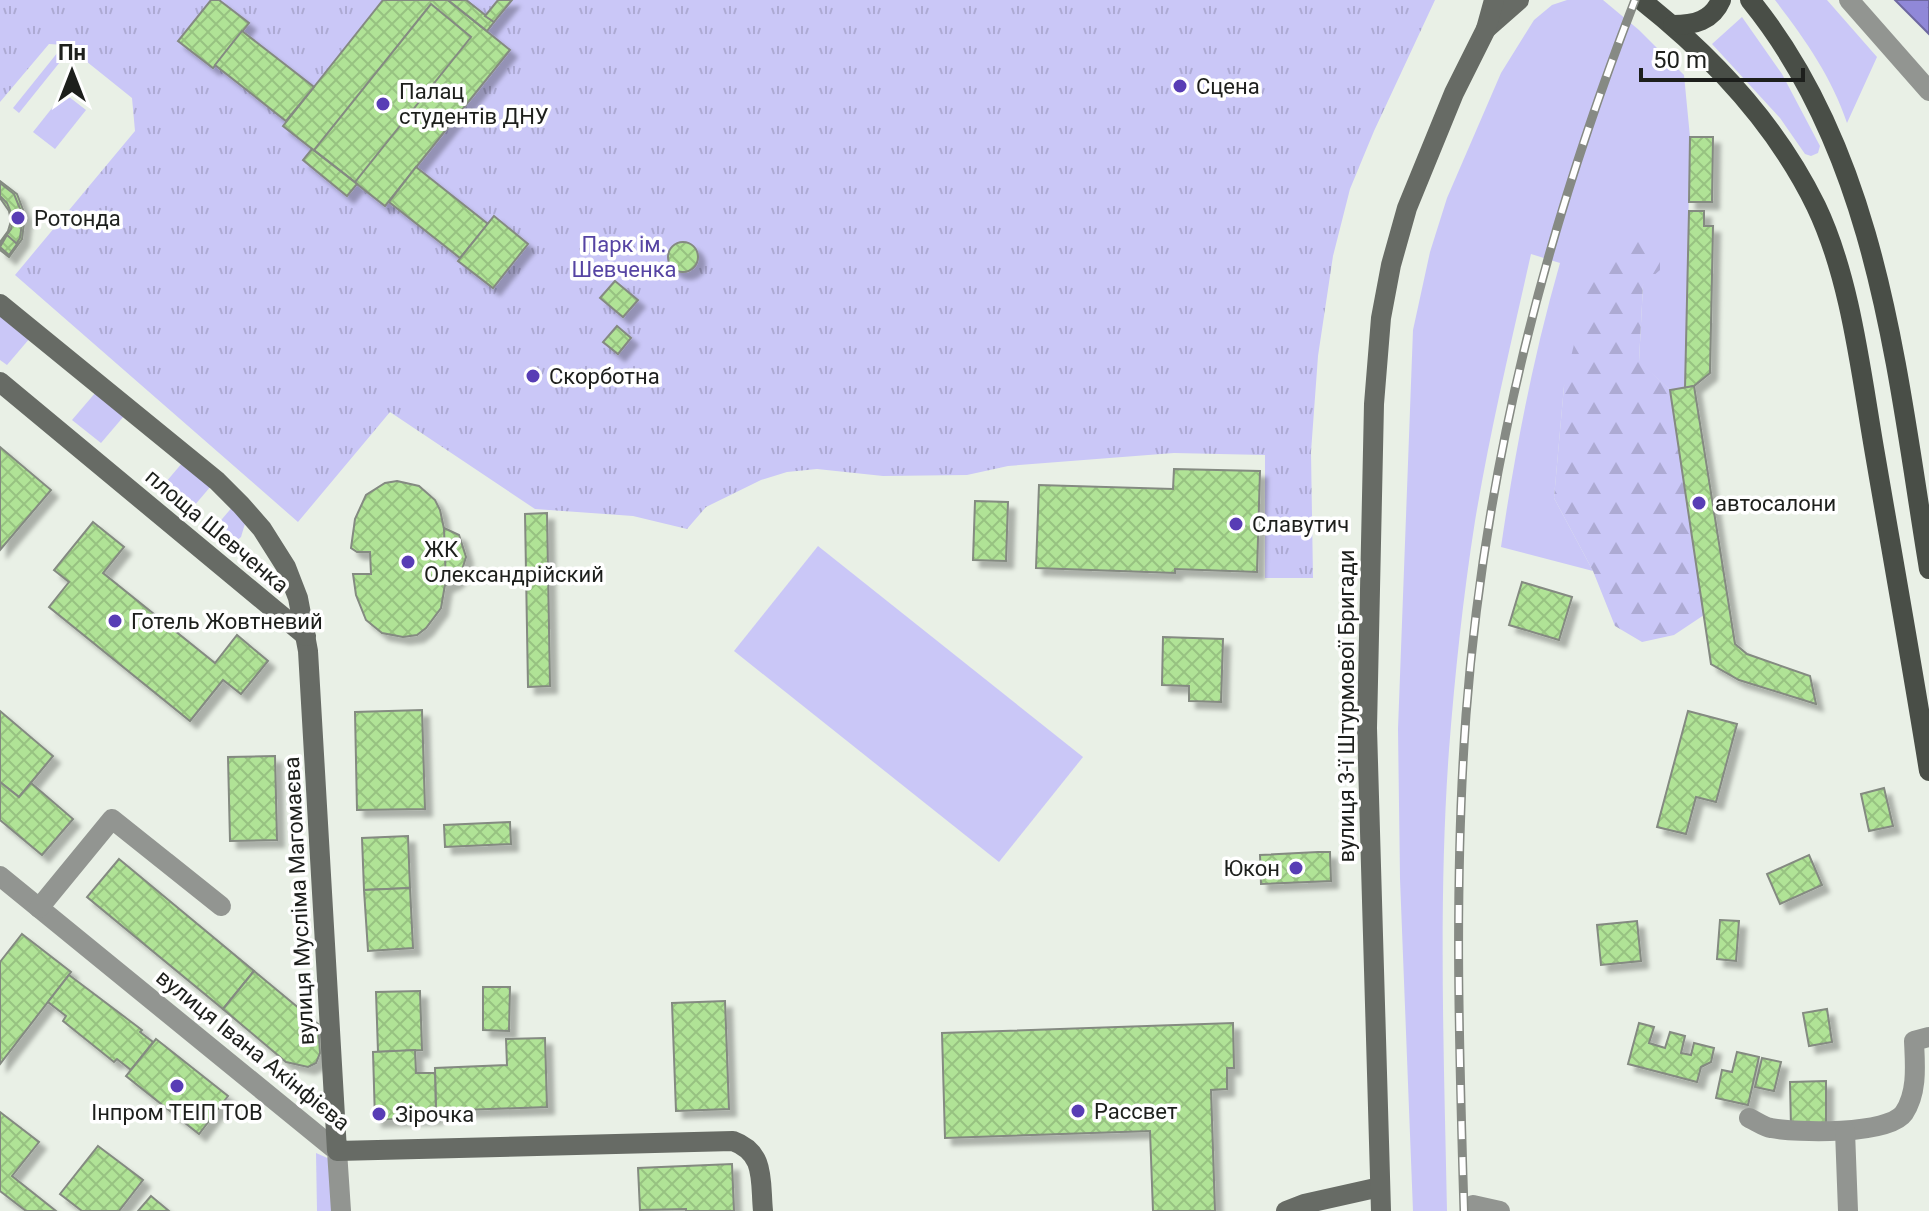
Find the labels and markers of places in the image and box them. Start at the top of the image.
place label: Сцена [1196,74,1260,99]
marker: Сцена [1171,77,1189,95]
place label: Палац студентів ДНУ [399,79,549,129]
marker: Палац студентів ДНУ [374,95,392,113]
place label: Ротонда [34,206,121,231]
marker: Ротонда [9,209,27,227]
place label: Скорботна [549,364,660,389]
marker: Скорботна [524,367,542,385]
place label: автосалони [1715,491,1836,516]
marker: автосалони [1690,494,1708,512]
place label: Славутич [1252,512,1349,537]
marker: Славутич [1227,515,1245,533]
place label: ЖК Олександрійский [424,537,604,587]
marker: ЖК Олександрійский [399,553,417,571]
place label: Готель Жовтневий [131,609,323,634]
marker: Готель Жовтневий [106,612,124,630]
place label: Юкон [1223,856,1280,881]
marker: Юкон [1287,859,1305,877]
marker: Інпром ТЕІП ТОВ [168,1077,186,1095]
place label: Рассвет [1094,1099,1178,1124]
place label: Інпром ТЕІП ТОВ [91,1100,263,1125]
place label: Зірочка [395,1102,474,1127]
marker: Рассвет [1069,1102,1087,1120]
marker: Зірочка [370,1105,388,1123]

